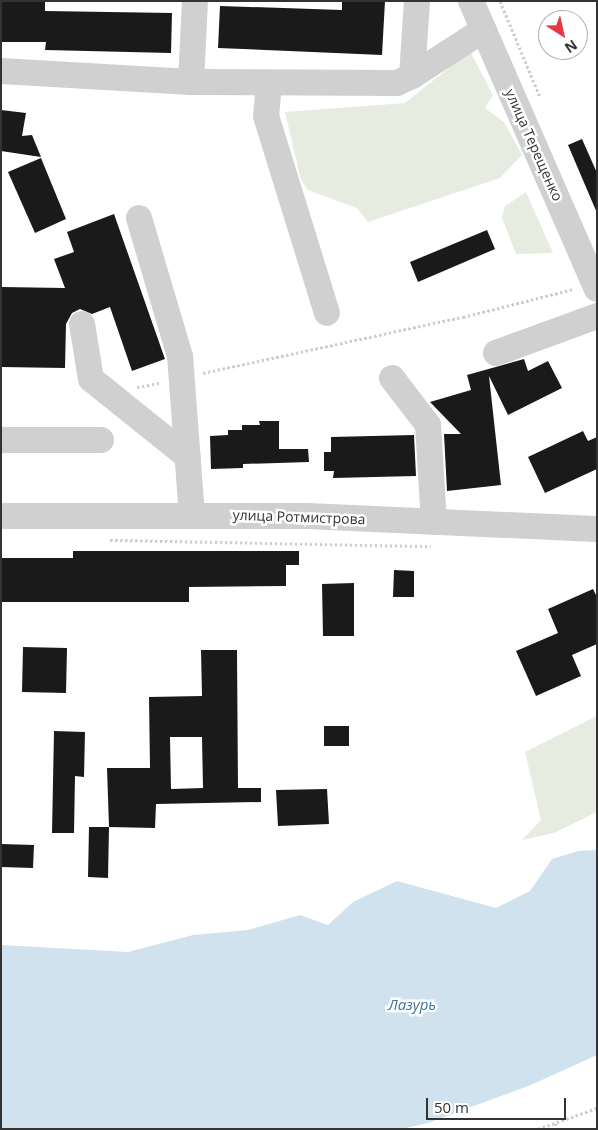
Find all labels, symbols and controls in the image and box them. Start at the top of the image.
north arrow [538,10,588,60]
text: N [561,36,581,58]
street label: улица Терещенко [502,86,566,204]
street label: улица Ротмистрова [232,506,366,528]
water label: Лазурь [388,996,436,1014]
scale bar [428,1088,568,1120]
text: 50 m [434,1097,469,1117]

